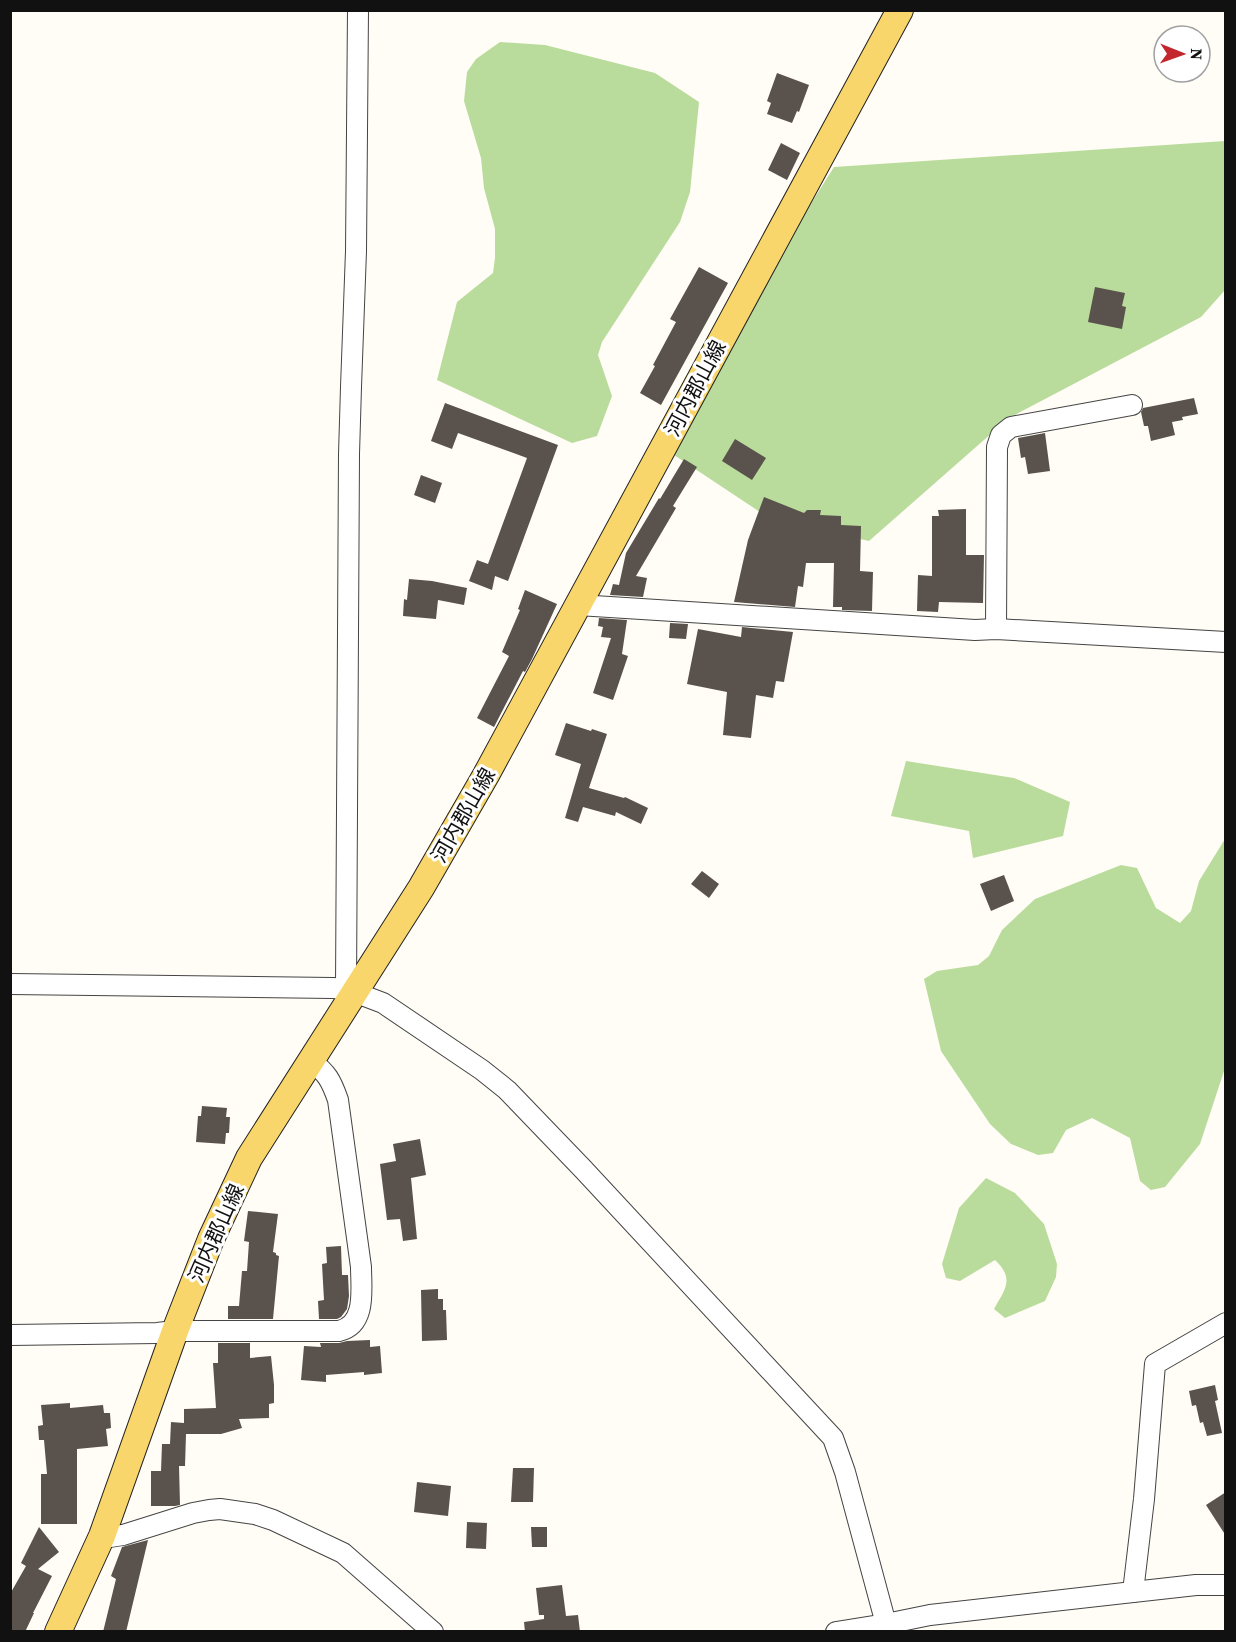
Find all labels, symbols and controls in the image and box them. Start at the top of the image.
north arrow [1152,24,1212,84]
text: N [1186,48,1208,61]
street label: 河内郡山線 [658,335,732,441]
street label: 河内郡山線 [424,762,502,868]
street label: 河内郡山線 [181,1179,251,1287]

